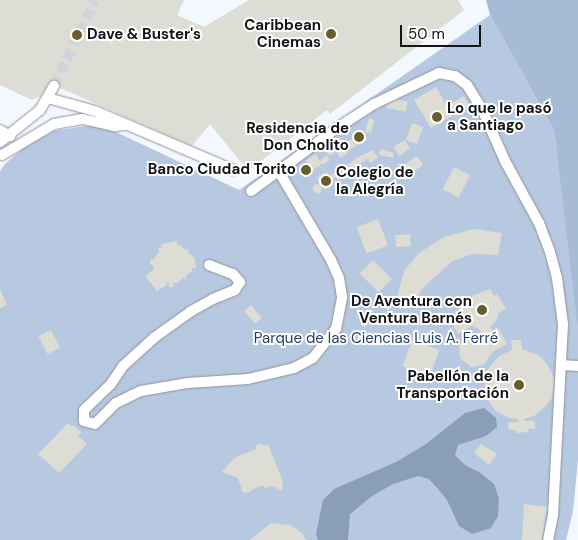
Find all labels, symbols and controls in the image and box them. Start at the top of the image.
scale bar [403,15,484,47]
place label: Caribbean Cinemas [244,16,321,51]
text: 50 m [408,24,445,44]
place label: Dave & Buster's [87,26,201,44]
marker: Caribbean Cinemas [325,28,337,40]
marker: Dave & Buster's [71,29,83,41]
place label: Lo que le pasó a Santiago [447,99,552,134]
marker: Lo que le pasó a Santiago [431,111,443,123]
place label: Residencia de Don Cholito [246,119,349,154]
marker: Residencia de Don Cholito [353,131,365,143]
place label: Banco Ciudad Torito [148,161,296,179]
place label: Colegio de la Alegría [336,163,414,198]
marker: Banco Ciudad Torito [300,164,312,176]
marker: Colegio de la Alegría [320,175,332,187]
place label: De Aventura con Ventura Barnés [351,292,472,327]
marker: De Aventura con Ventura Barnés [476,304,488,316]
park label: Parque de las Ciencias Luis A. Ferré [254,330,498,348]
place label: Pabellón de la Transportación [397,367,509,402]
marker: Pabellón de la Transportación [513,379,525,391]

